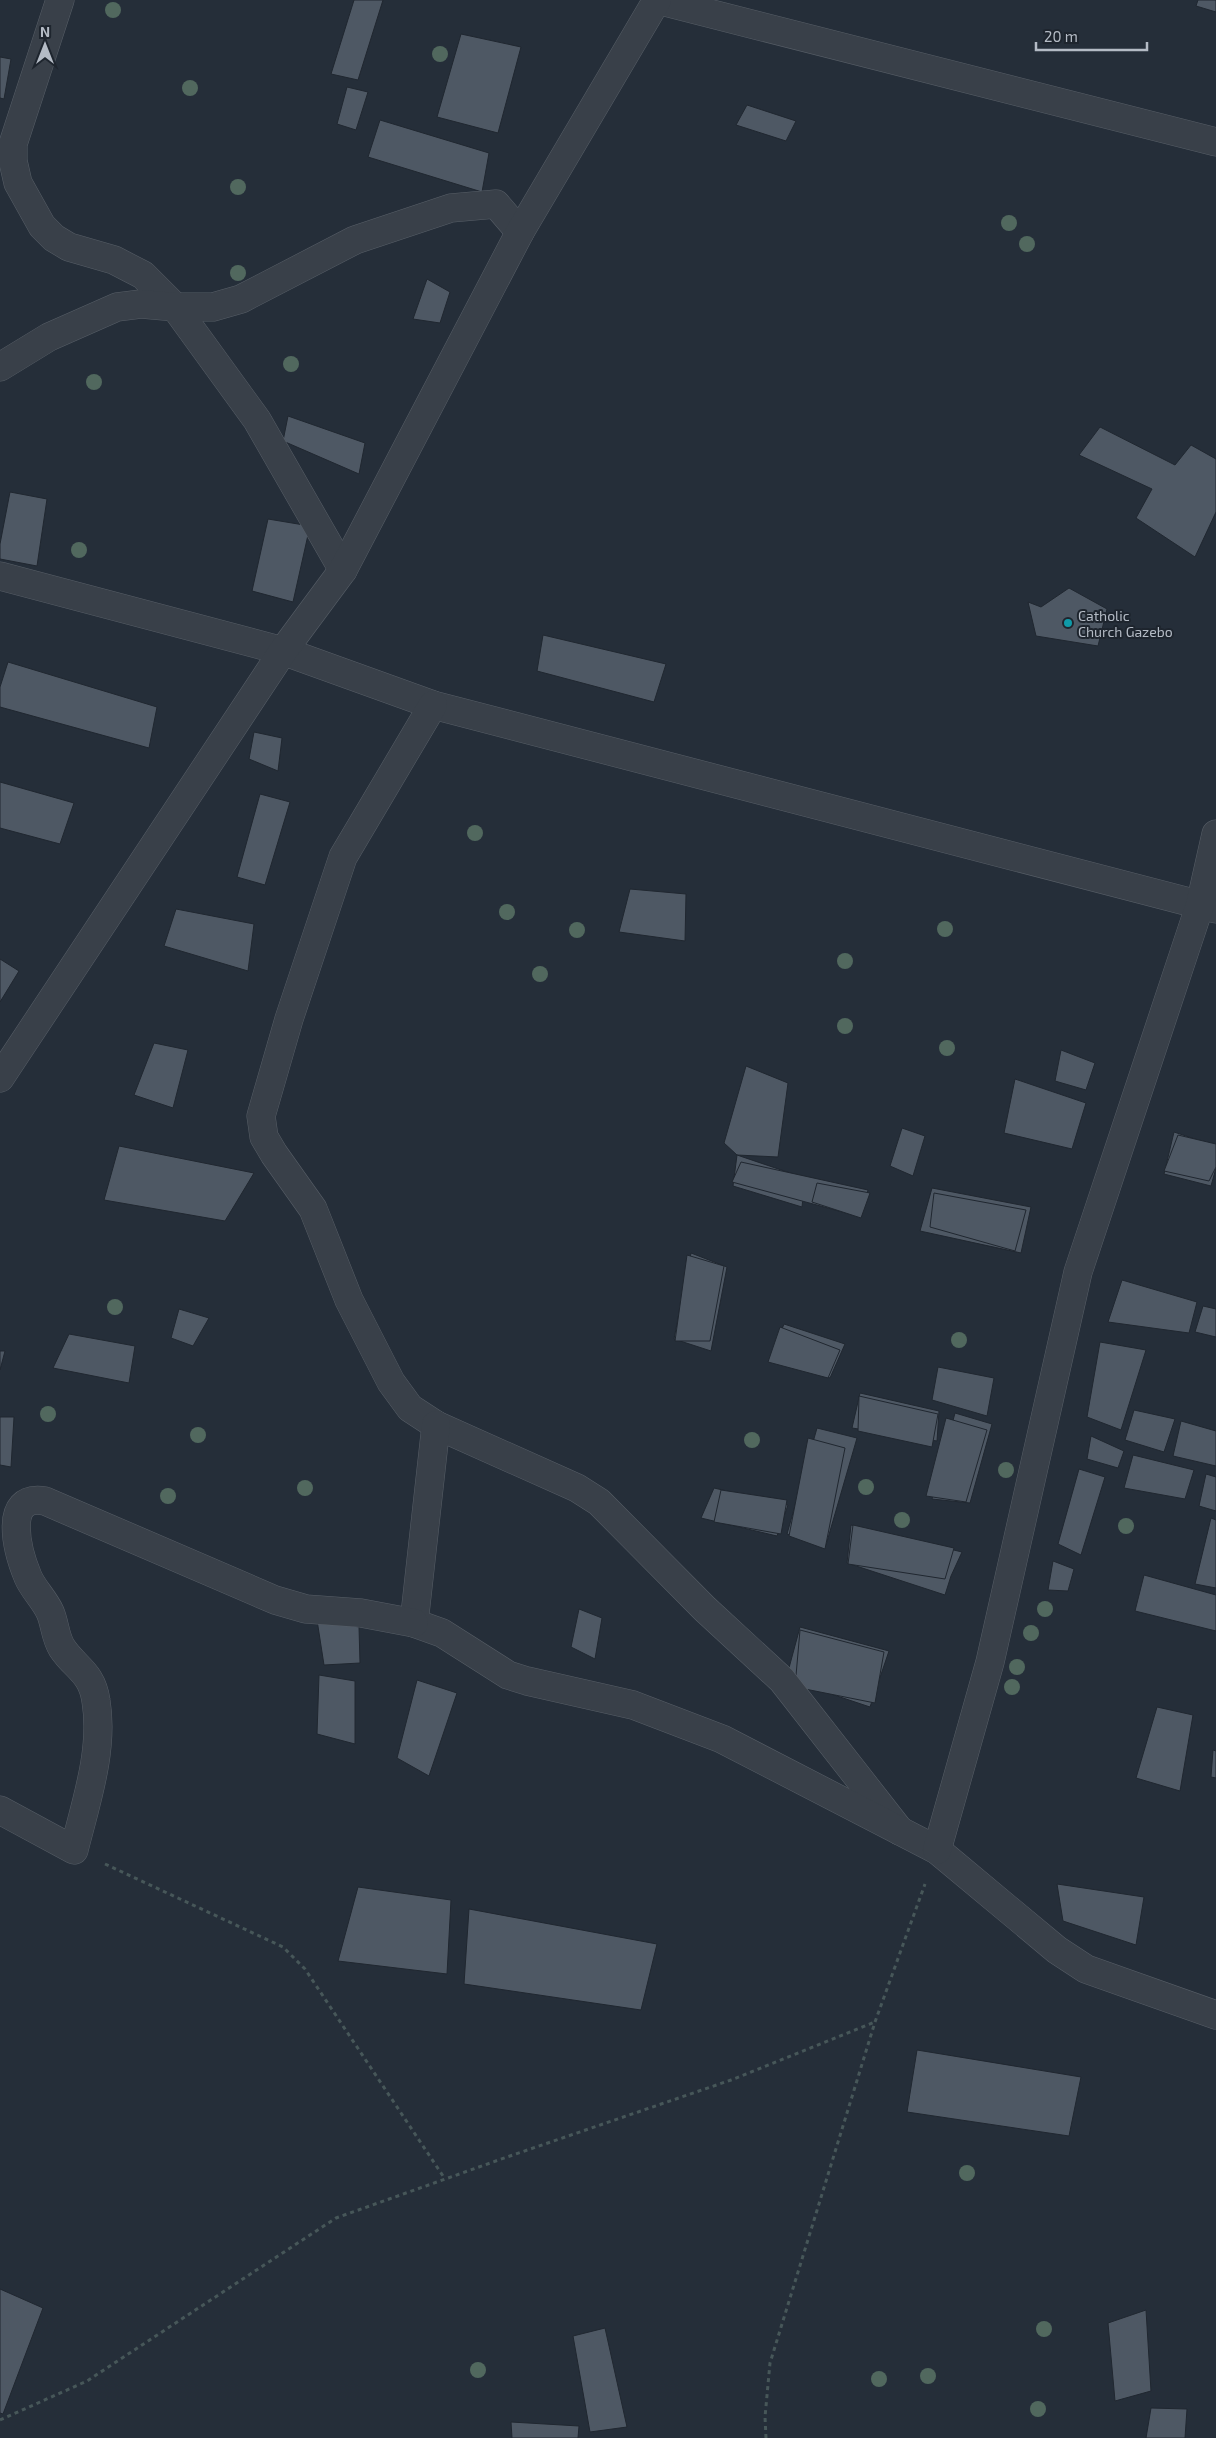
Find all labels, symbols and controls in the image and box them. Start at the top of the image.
north arrow [20,20,70,70]
scale bar [1036,20,1147,52]
text: N [40,23,50,40]
text: 20 m [1044,27,1078,45]
place label: Catholic Church Gazebo [1078,607,1173,640]
marker: Catholic Church Gazebo [1062,617,1074,629]

